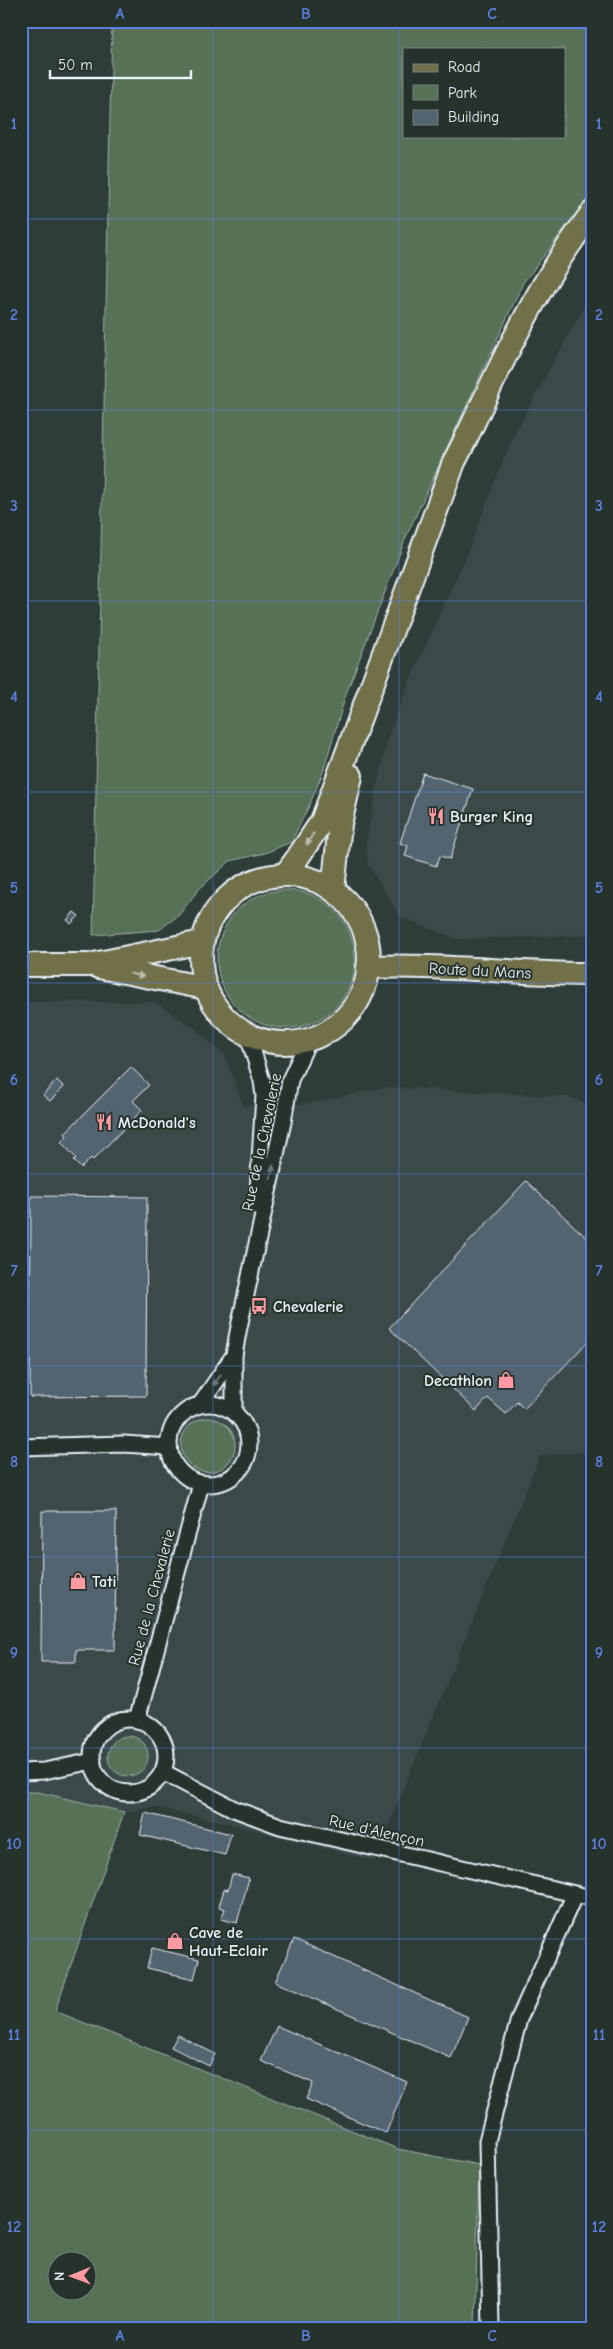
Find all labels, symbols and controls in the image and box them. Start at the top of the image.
text: A [116,5,125,23]
text: B [301,5,311,23]
text: C [487,5,497,23]
scale bar [50,48,191,80]
legend [403,48,566,138]
text: 50 m [58,56,93,74]
text: Road [448,58,480,76]
text: Park [448,84,477,102]
text: Building [448,108,499,126]
text: 1 [11,115,17,133]
text: 1 [596,115,602,133]
text: 2 [10,306,18,324]
text: 2 [595,306,603,324]
text: 3 [10,497,18,515]
text: 3 [595,497,603,515]
text: 4 [10,688,18,706]
text: 4 [595,688,603,706]
restaurant icon: Burger King [426,806,446,826]
place label: Burger King [450,808,533,826]
one-way arrow [306,832,315,845]
text: 5 [10,879,18,897]
text: 5 [595,879,603,897]
street label: Route du Mans [428,959,532,983]
one-way arrow [130,971,146,979]
text: 6 [10,1071,18,1089]
text: 6 [595,1071,603,1089]
street label: Rue de la Chevalerie [239,1072,285,1213]
restaurant icon: McDonald's [94,1112,114,1132]
place label: McDonald's [118,1114,196,1132]
one-way arrow [268,1165,276,1180]
text: 7 [10,1262,18,1280]
text: 7 [595,1262,603,1280]
bus stop icon: Chevalerie [249,1296,269,1316]
place label: Chevalerie [273,1298,344,1316]
shop icon: Decathlon [496,1370,516,1390]
place label: Decathlon [424,1372,492,1390]
one-way arrow [212,1373,222,1387]
text: 8 [10,1453,18,1471]
text: 8 [595,1453,603,1471]
street label: Rue de la Chevalerie [125,1527,179,1667]
shop icon: Tati [68,1571,88,1591]
place label: Tati [92,1573,116,1591]
text: 9 [10,1644,18,1662]
text: 9 [595,1644,603,1662]
street label: Rue d'Alençon [327,1811,426,1851]
text: 10 [6,1835,22,1853]
text: 10 [591,1835,607,1853]
place label: Cave de Haut-Eclair [189,1924,268,1960]
shop icon: Cave de Haut-Eclair [165,1931,185,1951]
text: 11 [8,2026,20,2044]
text: 11 [593,2026,605,2044]
text: 12 [7,2218,21,2236]
text: 12 [592,2218,606,2236]
north arrow [48,2252,98,2302]
text: N [51,2272,68,2281]
text: A [116,2327,125,2345]
text: B [301,2327,311,2345]
text: C [487,2327,497,2345]

